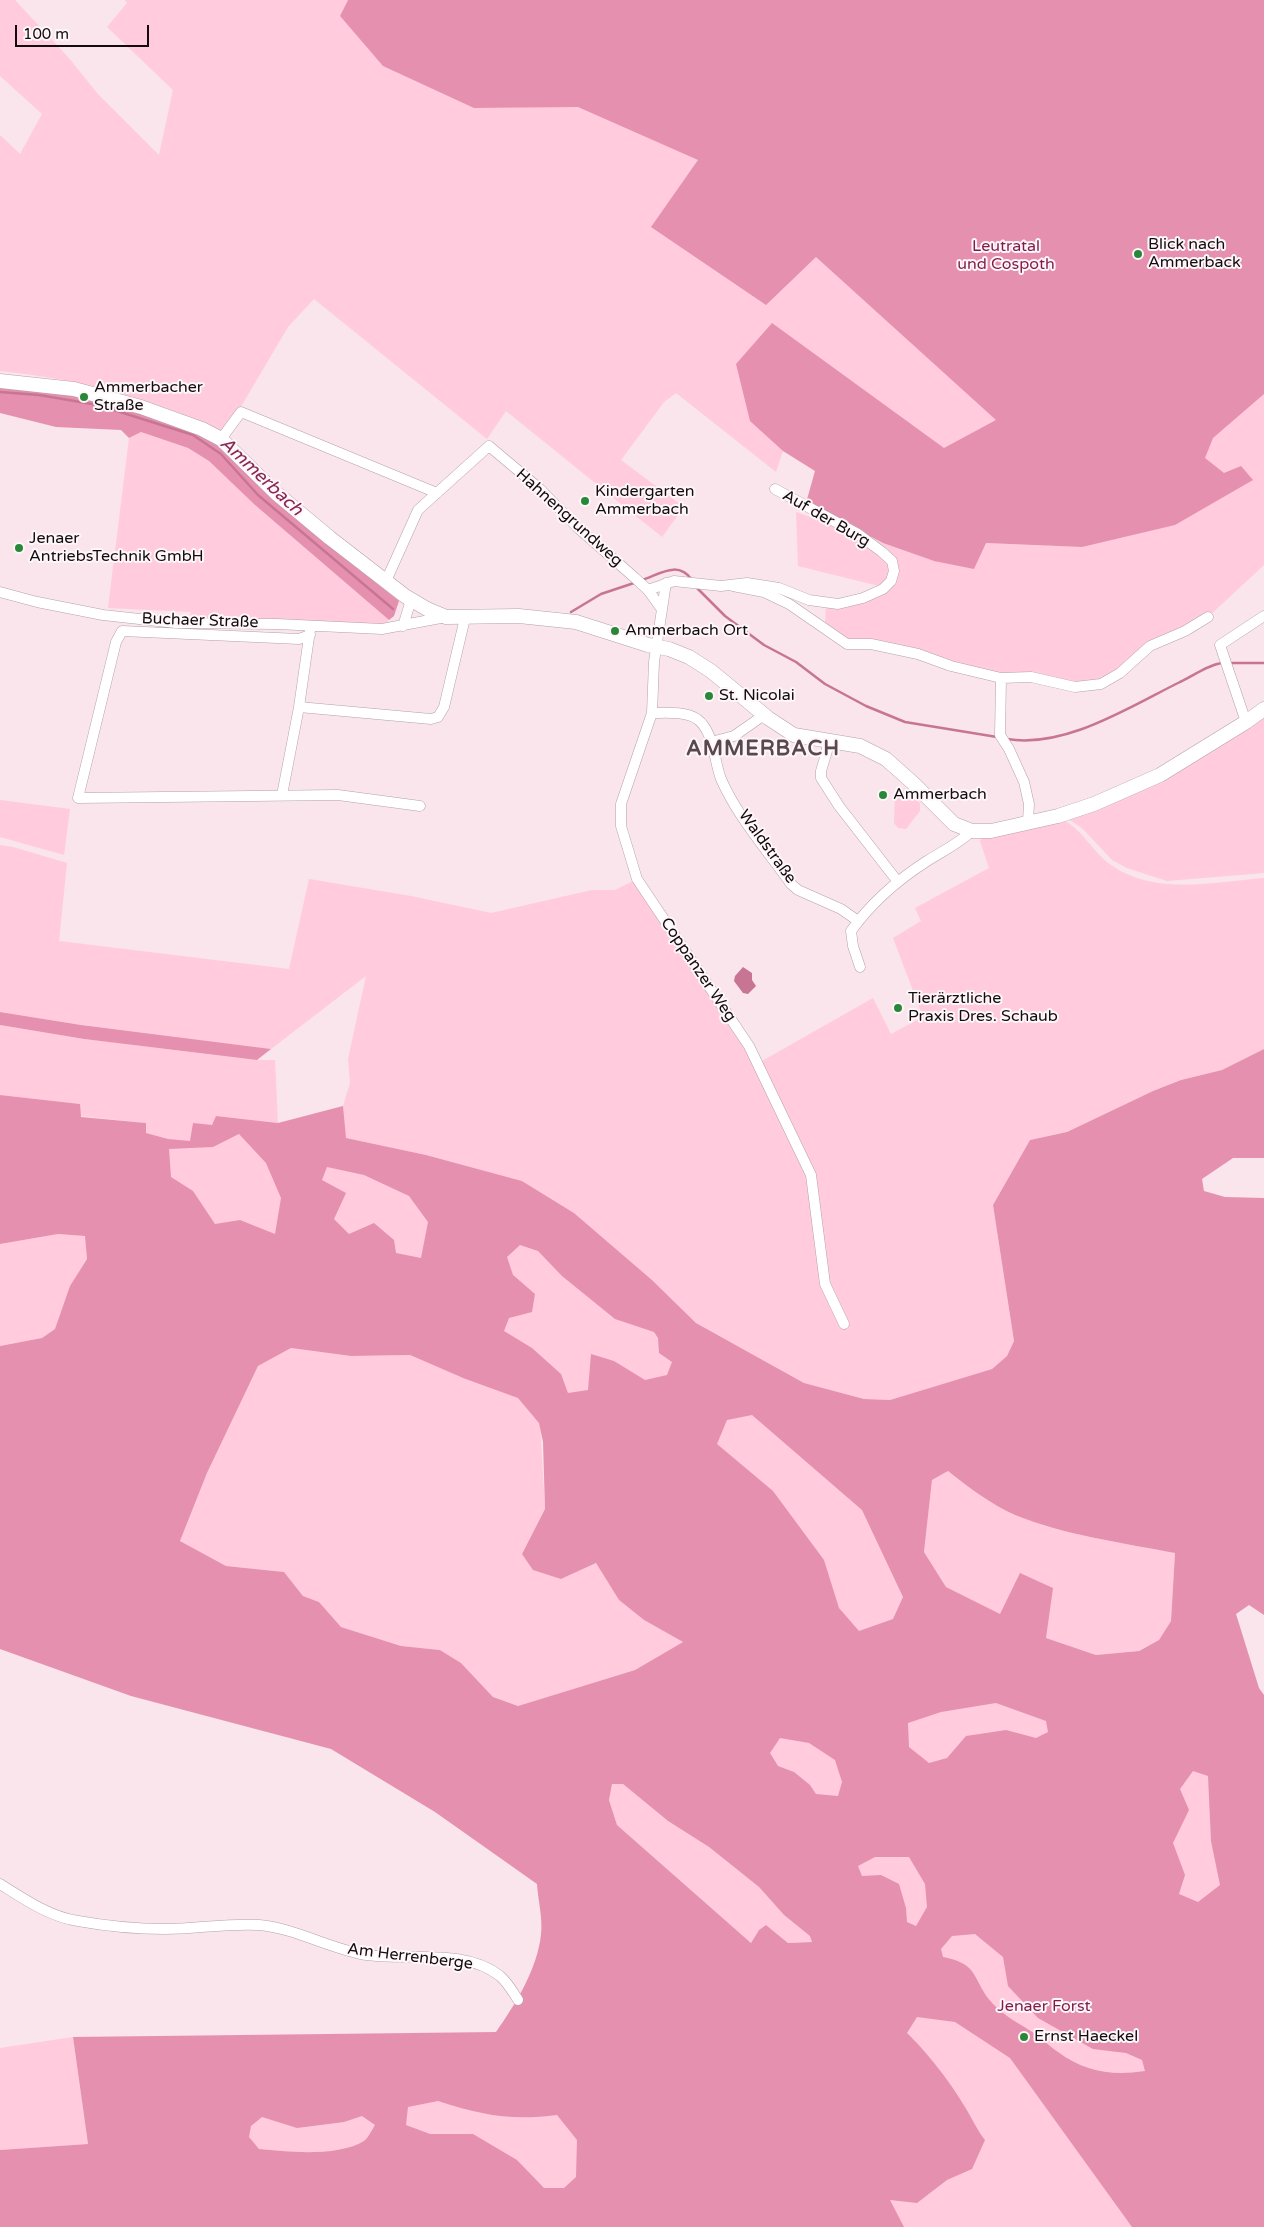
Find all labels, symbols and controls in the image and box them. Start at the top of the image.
scale bar [18,15,151,47]
text: 100 m [23,25,69,43]
place label: Blick nach Ammerback [1148,235,1241,273]
park label: Leutratal und Cospoth [957,237,1055,275]
marker: Blick nach Ammerback [1132,248,1144,260]
place label: Ammerbacher Straße [94,378,203,416]
marker: Ammerbacher Straße [78,391,90,403]
water label: Ammerbach [215,433,307,521]
street label: Hahnengrundweg [512,465,626,571]
place label: Kindergarten Ammerbach [595,482,695,520]
street label: Auf der Burg [779,486,873,552]
marker: Kindergarten Ammerbach [579,495,591,507]
place label: Jenaer AntriebsTechnik GmbH [29,529,204,567]
marker: Jenaer AntriebsTechnik GmbH [13,542,25,554]
street label: Buchaer Straße [141,609,259,633]
place label: Ammerbach Ort [625,621,748,641]
marker: Ammerbach Ort [609,625,621,637]
place label: St. Nicolai [719,686,795,706]
marker: St. Nicolai [703,690,715,702]
district label: AMMERBACH [685,736,841,762]
place label: Ammerbach [893,785,987,805]
marker: Ammerbach [877,789,889,801]
street label: Waldstraße [734,806,800,888]
street label: Coppanzer Weg [656,914,740,1026]
place label: Tierärztliche Praxis Dres. Schaub [908,989,1058,1027]
marker: Tierärztliche Praxis Dres. Schaub [892,1002,904,1014]
street label: Am Herrenberge [346,1940,474,1974]
park label: Jenaer Forst [997,1997,1091,2017]
place label: Ernst Haeckel [1034,2027,1138,2047]
marker: Ernst Haeckel [1018,2031,1030,2043]

